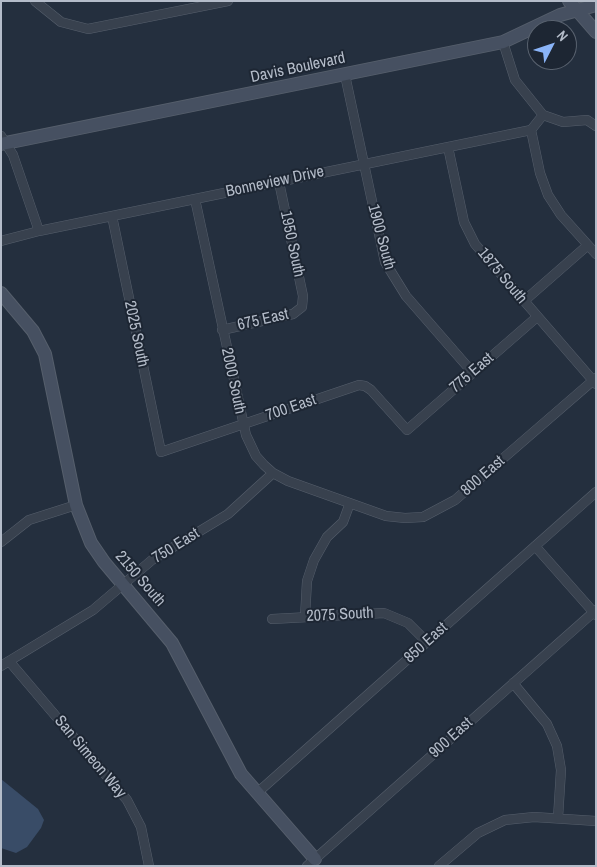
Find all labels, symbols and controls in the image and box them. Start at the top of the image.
north arrow [527,20,577,70]
text: N [553,27,572,45]
street label: Davis Boulevard [249,49,347,87]
street label: Bonneview Drive [224,162,326,202]
street label: 1900 South [363,202,399,272]
street label: 1950 South [276,209,308,279]
street label: 1875 South [473,244,531,308]
street label: 2025 South [120,299,152,369]
street label: 675 East [236,305,290,335]
street label: 2000 South [217,346,249,416]
street label: 775 East [446,349,498,397]
street label: 700 East [263,390,319,426]
street label: 800 East [457,452,509,500]
street label: 750 East [149,524,203,568]
street label: 2150 South [111,547,169,611]
street label: 2075 South [306,604,374,626]
street label: 850 East [400,619,452,667]
street label: San Simeon Way [50,712,130,802]
street label: 900 East [425,714,477,762]

